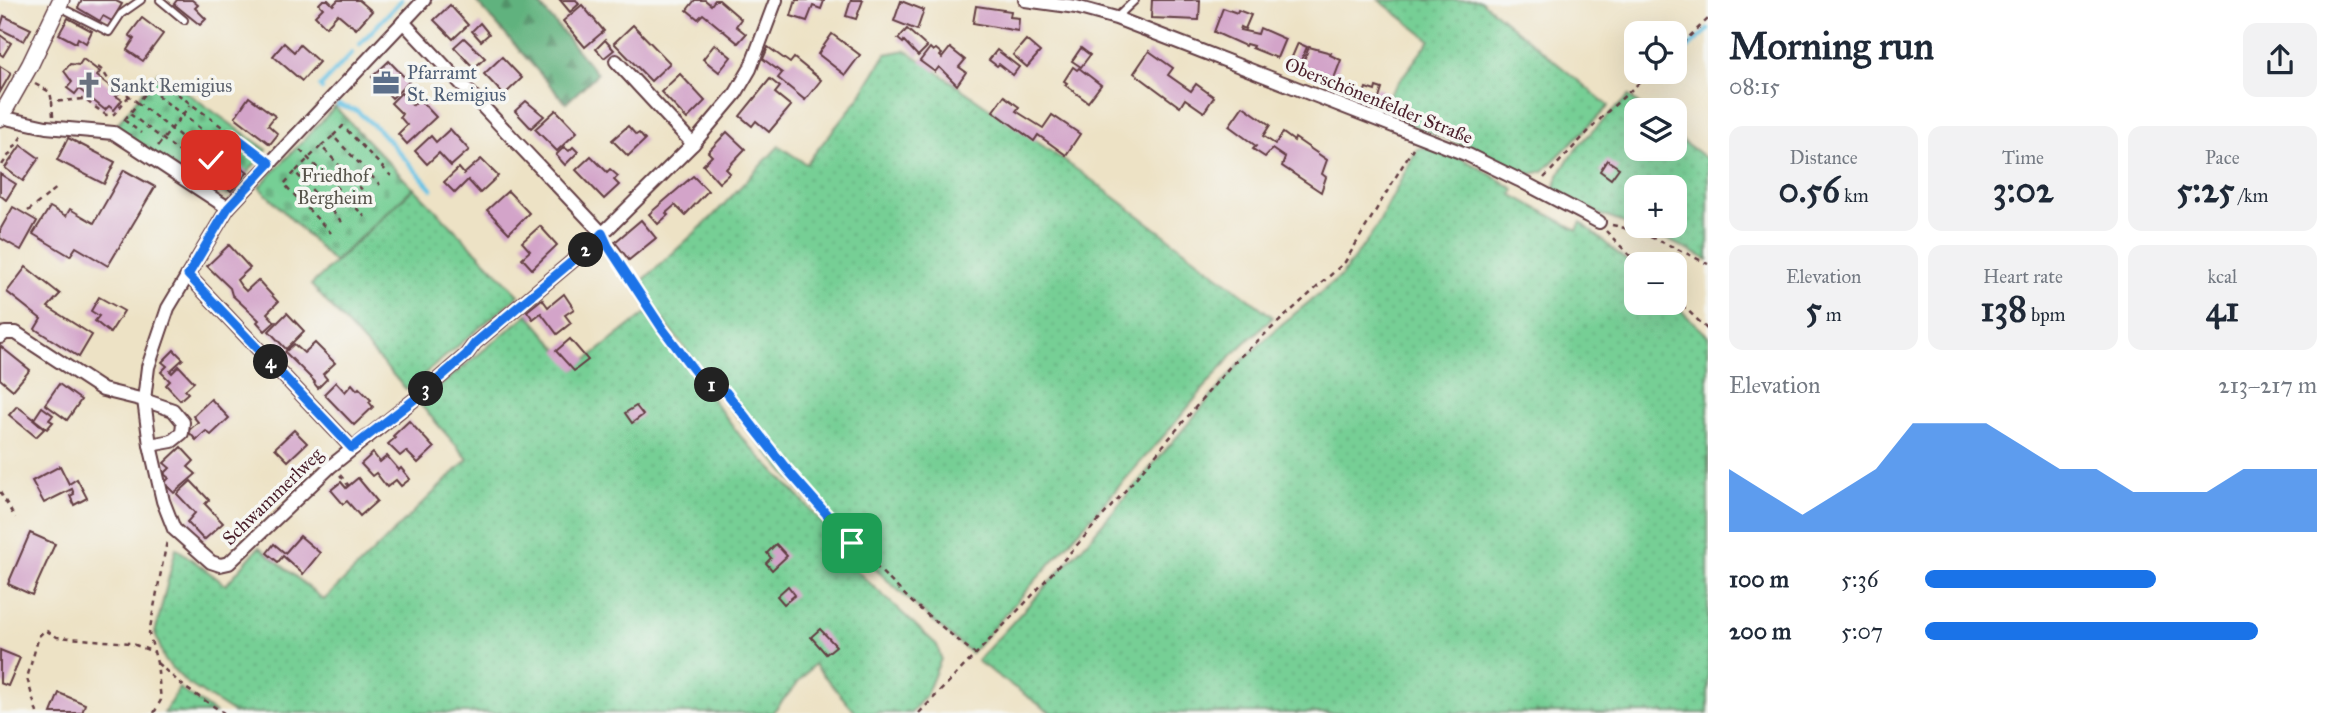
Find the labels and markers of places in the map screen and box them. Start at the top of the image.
place label: Pfarramt St. Remigius [407,61,506,107]
office icon: Pfarramt St. Remigius [371,68,401,98]
church icon: Sankt Remigius [74,70,104,100]
place label: Sankt Remigius [110,74,232,98]
pin [181,130,241,190]
pin: 2 [568,232,604,268]
pin: 4 [254,344,288,380]
pin: 1 [694,368,730,402]
pin: 3 [408,372,444,406]
pin [822,513,882,573]

